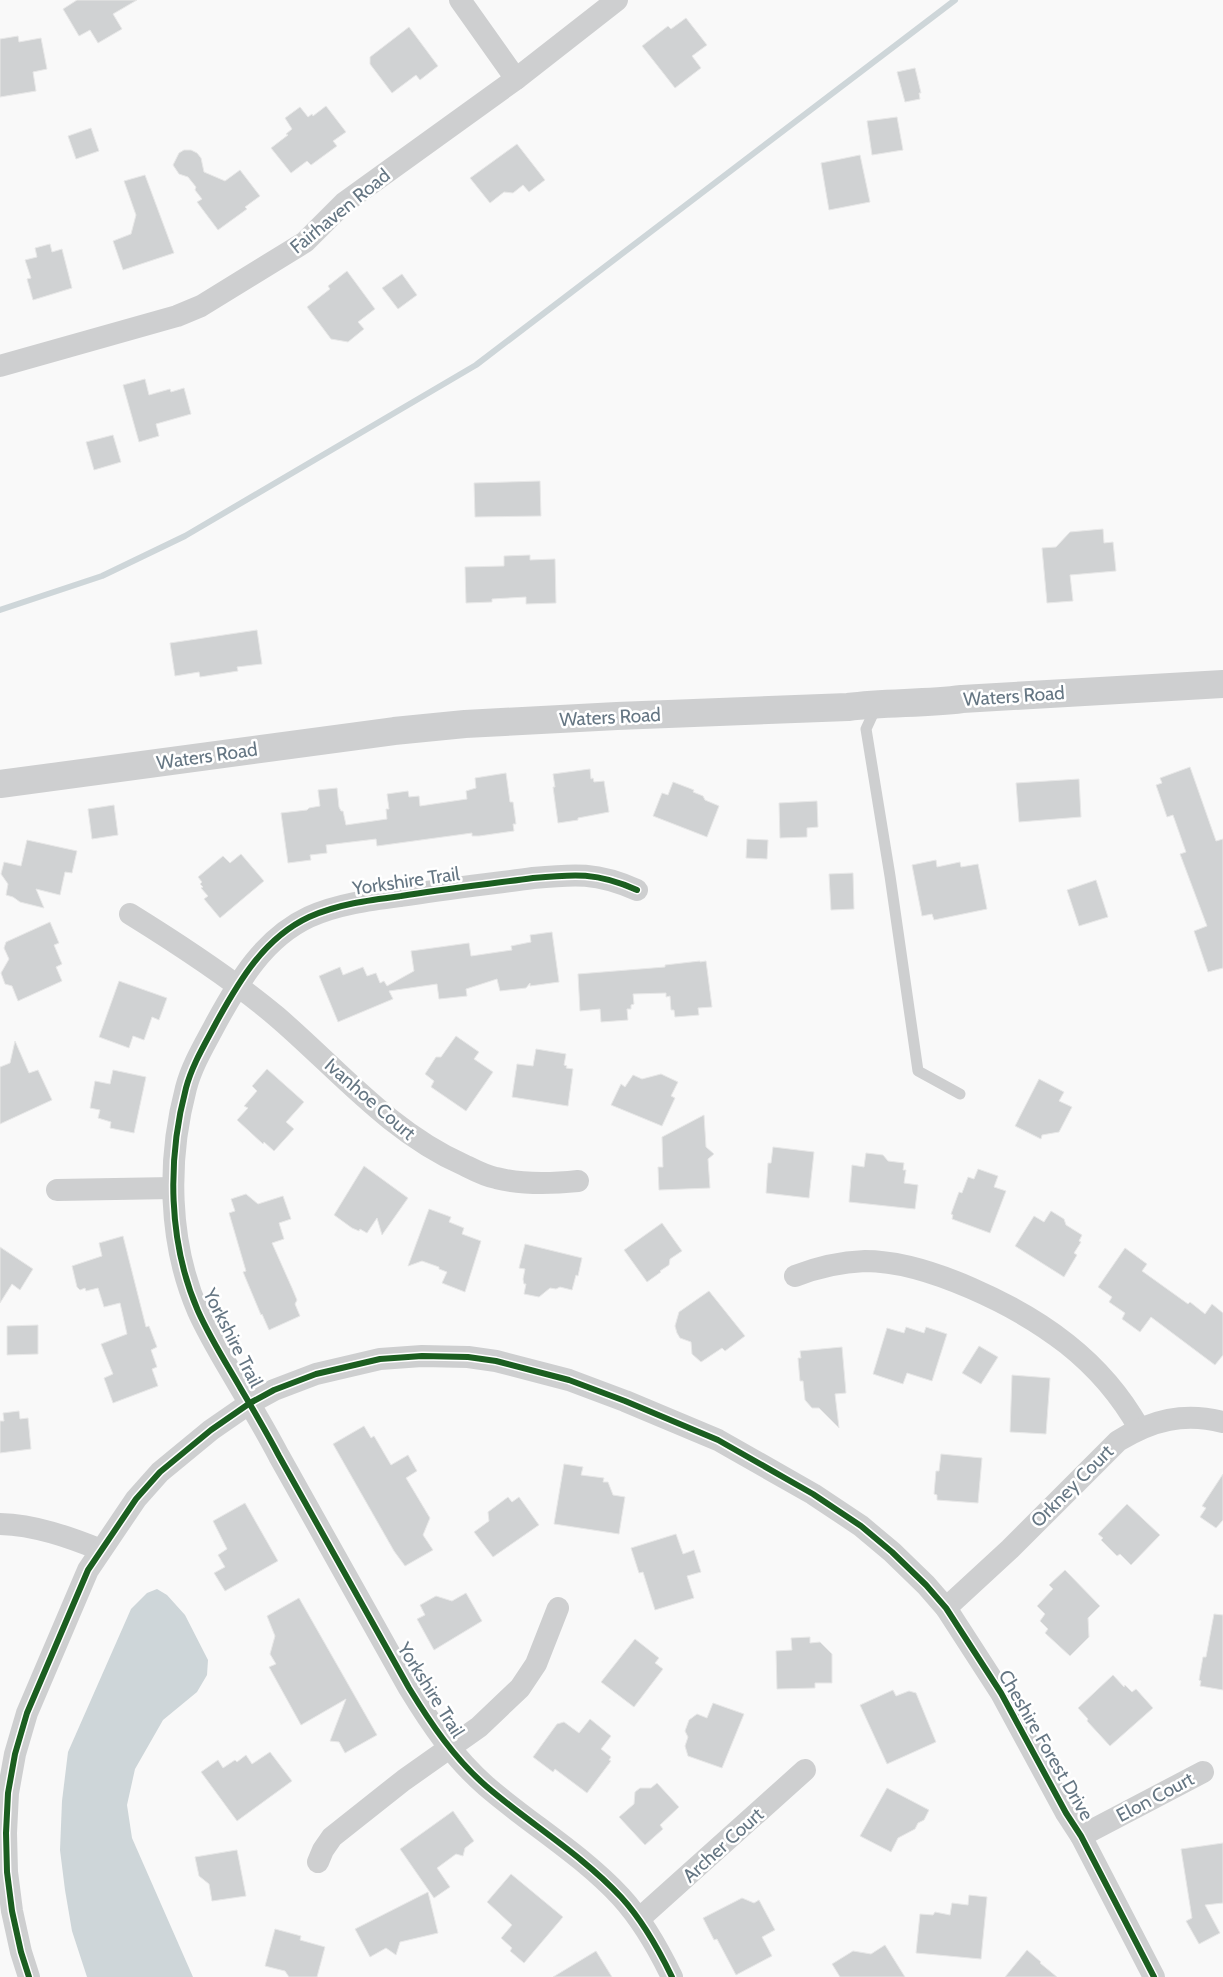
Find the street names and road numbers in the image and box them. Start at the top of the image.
street label: Fairhaven Road [285,164,395,258]
street label: Waters Road [963,681,1065,711]
street label: Waters Road [559,703,661,731]
street label: Waters Road [155,738,259,774]
street label: Yorkshire Trail [350,862,462,900]
street label: Ivanhoe Court [320,1053,421,1145]
street label: Yorkshire Trail [198,1284,268,1392]
street label: Orkney Court [1026,1439,1119,1532]
street label: Yorkshire Trail [392,1637,470,1742]
street label: Cheshire Forest Drive [994,1666,1099,1825]
street label: Elon Court [1112,1767,1198,1827]
street label: Archer Court [678,1802,769,1887]

